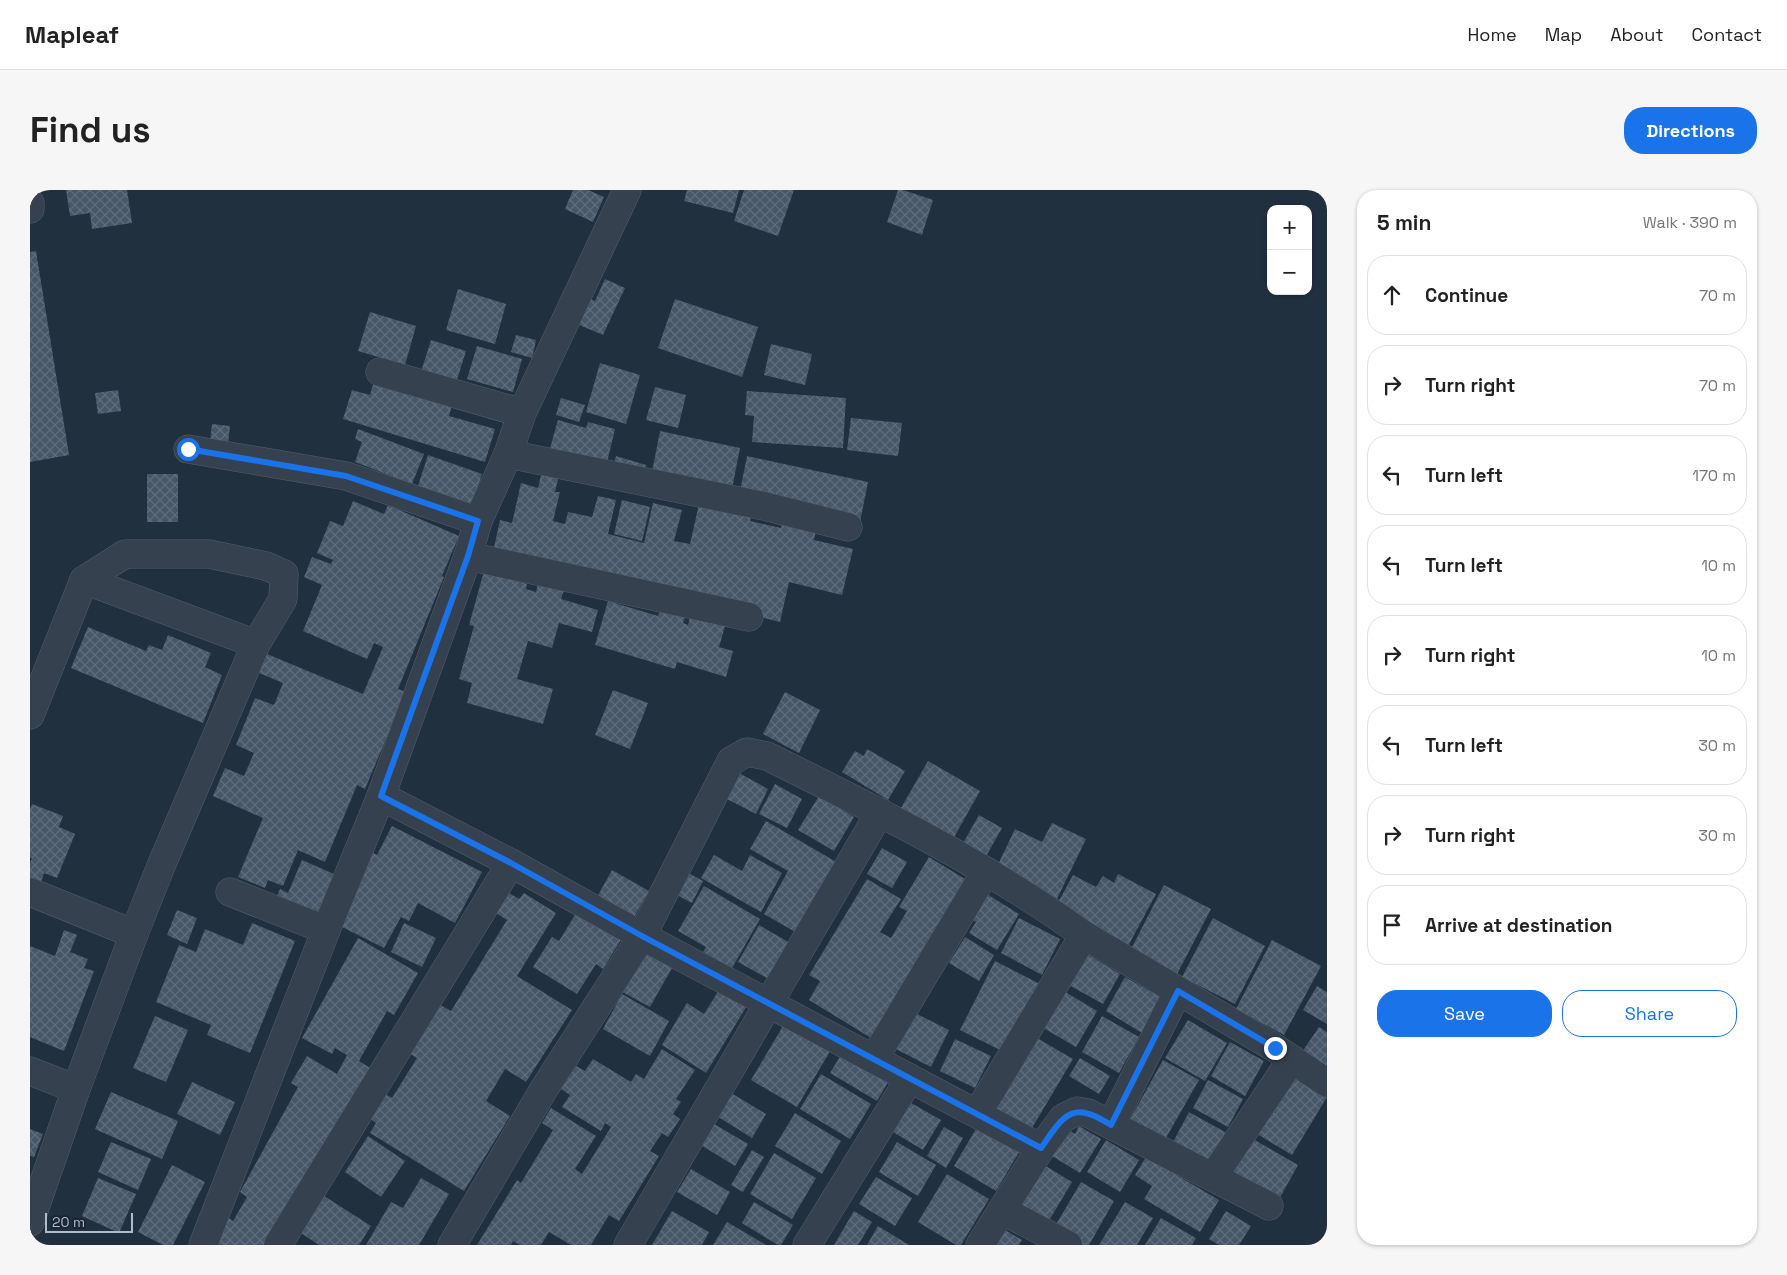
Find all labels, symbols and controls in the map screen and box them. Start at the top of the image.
text: Mapleaf [25,19,119,50]
text: Home [1468,23,1517,46]
text: Map [1545,23,1582,46]
text: About [1610,23,1664,46]
text: Contact [1692,23,1762,46]
button: Directions [1624,107,1757,154]
text: Find us [30,108,151,152]
map controls [1267,205,1312,295]
button: + [1267,205,1312,250]
text: 5 min [1377,209,1431,236]
text: Walk · 390 m [1643,212,1737,233]
button: − [1267,250,1312,295]
icon: ahead [1378,281,1406,309]
text: Continue [1425,283,1508,308]
text: 70 m [1699,285,1736,306]
icon: right [1378,371,1406,399]
text: Turn right [1425,373,1515,398]
text: 70 m [1699,375,1736,396]
route start [177,438,200,461]
icon: left [1378,461,1406,489]
text: Turn left [1425,463,1503,488]
text: 170 m [1692,465,1736,486]
icon: left [1378,551,1406,579]
text: Turn left [1425,553,1503,578]
text: 10 m [1701,555,1736,576]
icon: right [1378,641,1406,669]
text: Turn right [1425,643,1515,668]
text: 10 m [1701,645,1736,666]
icon: left [1378,731,1406,759]
text: Turn left [1425,733,1503,758]
text: 30 m [1698,735,1736,756]
icon: right [1378,821,1406,849]
text: Turn right [1425,823,1515,848]
text: 30 m [1698,825,1736,846]
icon: arrive [1378,911,1406,939]
text: Arrive at destination [1425,913,1613,938]
button: Save [1377,990,1552,1037]
button: Share [1562,990,1737,1037]
route end [1264,1037,1287,1060]
scale bar [45,1210,132,1233]
text: 20 m [52,1213,85,1231]

